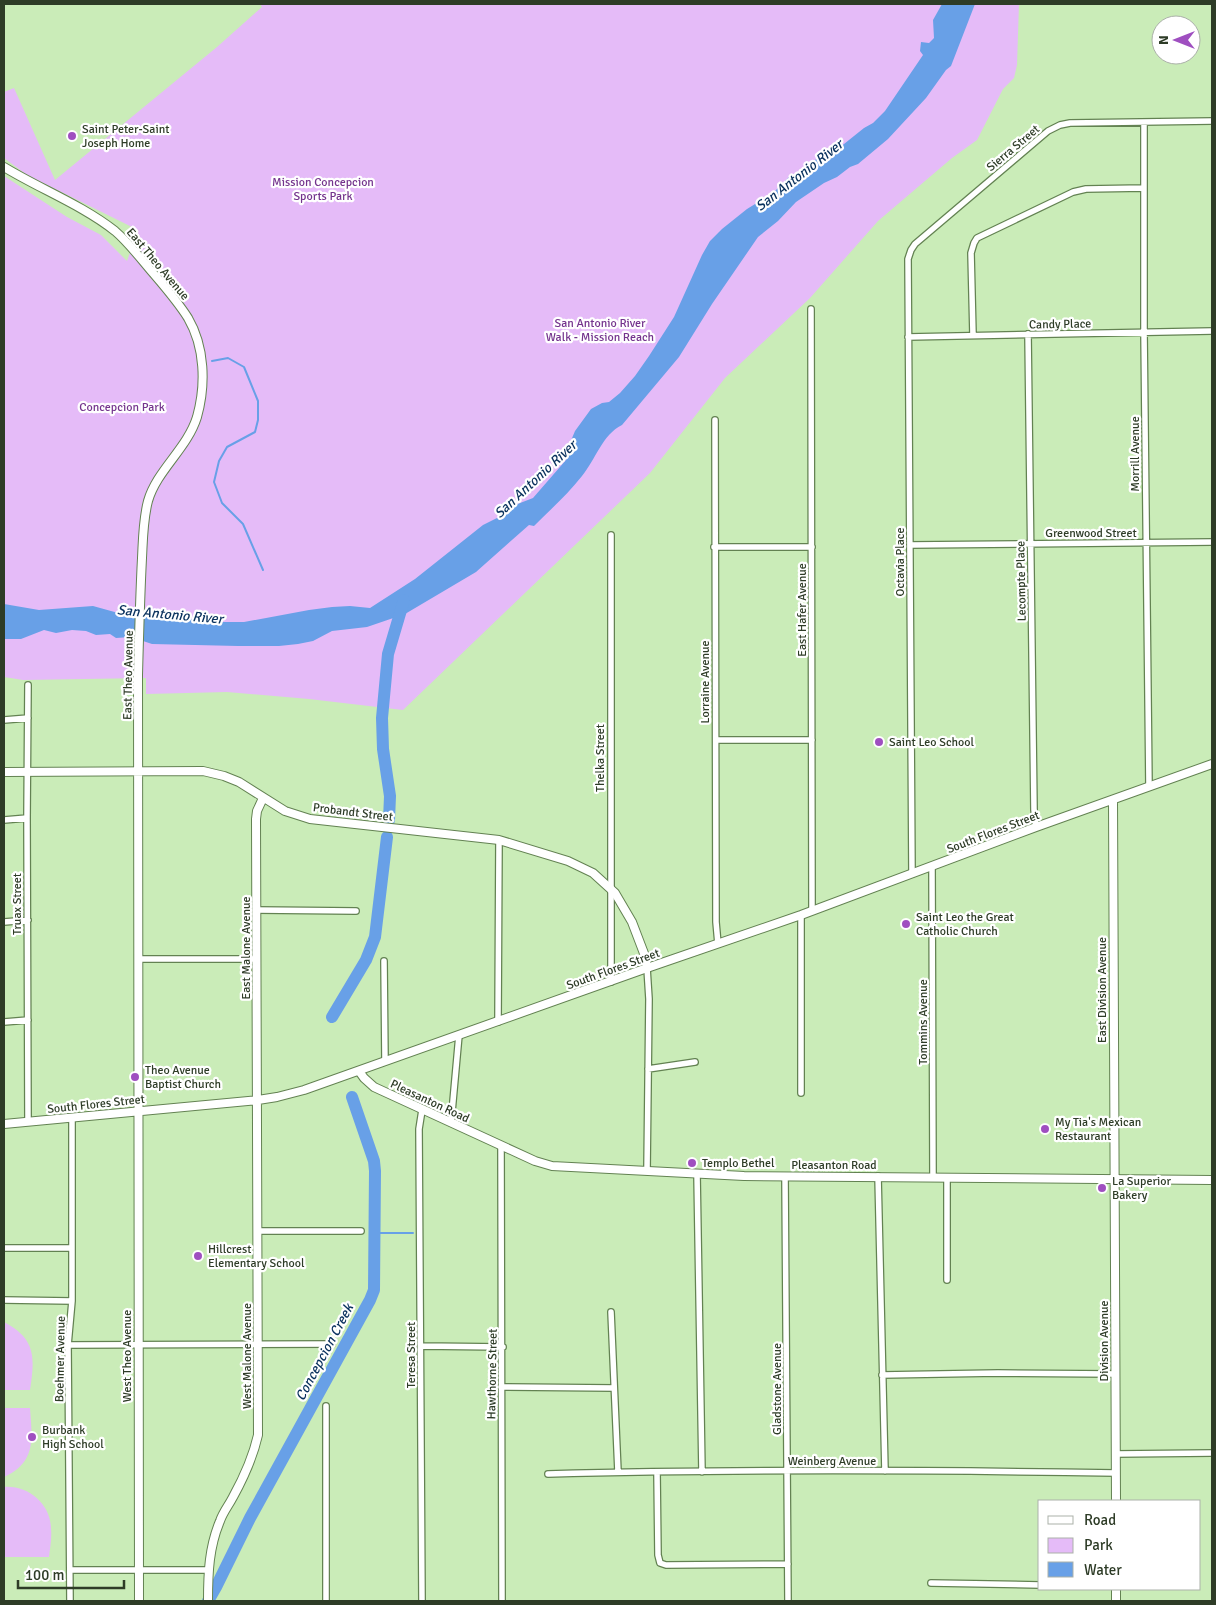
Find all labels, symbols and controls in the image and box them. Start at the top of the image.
north arrow [1151,15,1201,65]
text: N [1155,35,1172,45]
place label: Saint Peter-Saint Joseph Home [82,122,169,151]
street label: Sierra Street [984,122,1043,175]
marker: Saint Peter-Saint Joseph Home [66,130,78,142]
water label: San Antonio River [752,135,848,215]
park label: Mission Concepcion Sports Park [272,175,374,204]
street label: East Theo Avenue [123,225,192,304]
park label: San Antonio River Walk - Mission Reach [546,316,654,345]
street label: Candy Place [1029,316,1091,333]
park label: Concepcion Park [79,400,165,415]
street label: Morrill Avenue [1128,416,1143,492]
water label: San Antonio River [491,436,581,522]
street label: Greenwood Street [1045,526,1137,541]
street label: Octavia Place [893,528,908,596]
street label: Lecompte Place [1013,541,1030,621]
street label: East Hafer Avenue [795,563,810,657]
water label: San Antonio River [116,601,225,628]
street label: East Theo Avenue [120,630,137,720]
street label: Lorraine Avenue [698,640,713,724]
street label: Thelka Street [593,724,608,792]
place label: Saint Leo School [889,735,975,750]
marker: Saint Leo School [873,736,885,748]
street label: Probandt Street [312,800,394,825]
street label: South Flores Street [945,808,1042,857]
street label: Truax Street [10,873,25,935]
street label: East Malone Avenue [239,896,254,1000]
place label: Saint Leo the Great Catholic Church [916,910,1014,939]
marker: Saint Leo the Great Catholic Church [900,918,912,930]
street label: East Division Avenue [1095,937,1110,1043]
street label: South Flores Street [565,946,662,993]
street label: Tommins Avenue [916,979,931,1065]
place label: Theo Avenue Baptist Church [145,1063,221,1092]
marker: Theo Avenue Baptist Church [129,1071,141,1083]
street label: Pleasanton Road [388,1077,472,1126]
street label: South Flores Street [46,1092,146,1117]
place label: My Tia's Mexican Restaurant [1055,1115,1141,1144]
marker: My Tia's Mexican Restaurant [1039,1123,1051,1135]
place label: Templo Bethel [702,1156,775,1171]
marker: Templo Bethel [686,1157,698,1169]
street label: Pleasanton Road [791,1158,877,1173]
place label: La Superior Bakery [1112,1174,1172,1203]
marker: La Superior Bakery [1096,1182,1108,1194]
place label: Hillcrest Elementary School [208,1242,305,1271]
marker: Hillcrest Elementary School [192,1250,204,1262]
water label: Concepcion Creek [292,1299,358,1404]
street label: Division Avenue [1097,1301,1112,1381]
street label: West Malone Avenue [240,1303,255,1409]
street label: West Theo Avenue [120,1310,135,1402]
street label: Boehmer Avenue [52,1316,69,1402]
street label: Teresa Street [404,1322,419,1388]
street label: Hawthorne Street [484,1329,501,1419]
street label: Gladstone Avenue [770,1343,785,1435]
place label: Burbank High School [42,1423,104,1452]
marker: Burbank High School [26,1431,38,1443]
street label: Weinberg Avenue [788,1454,876,1469]
legend [1038,1500,1201,1590]
text: Road [1084,1511,1116,1529]
text: Park [1084,1536,1113,1554]
scale bar [18,1558,124,1590]
text: Water [1084,1561,1122,1579]
text: 100 m [25,1566,65,1584]

